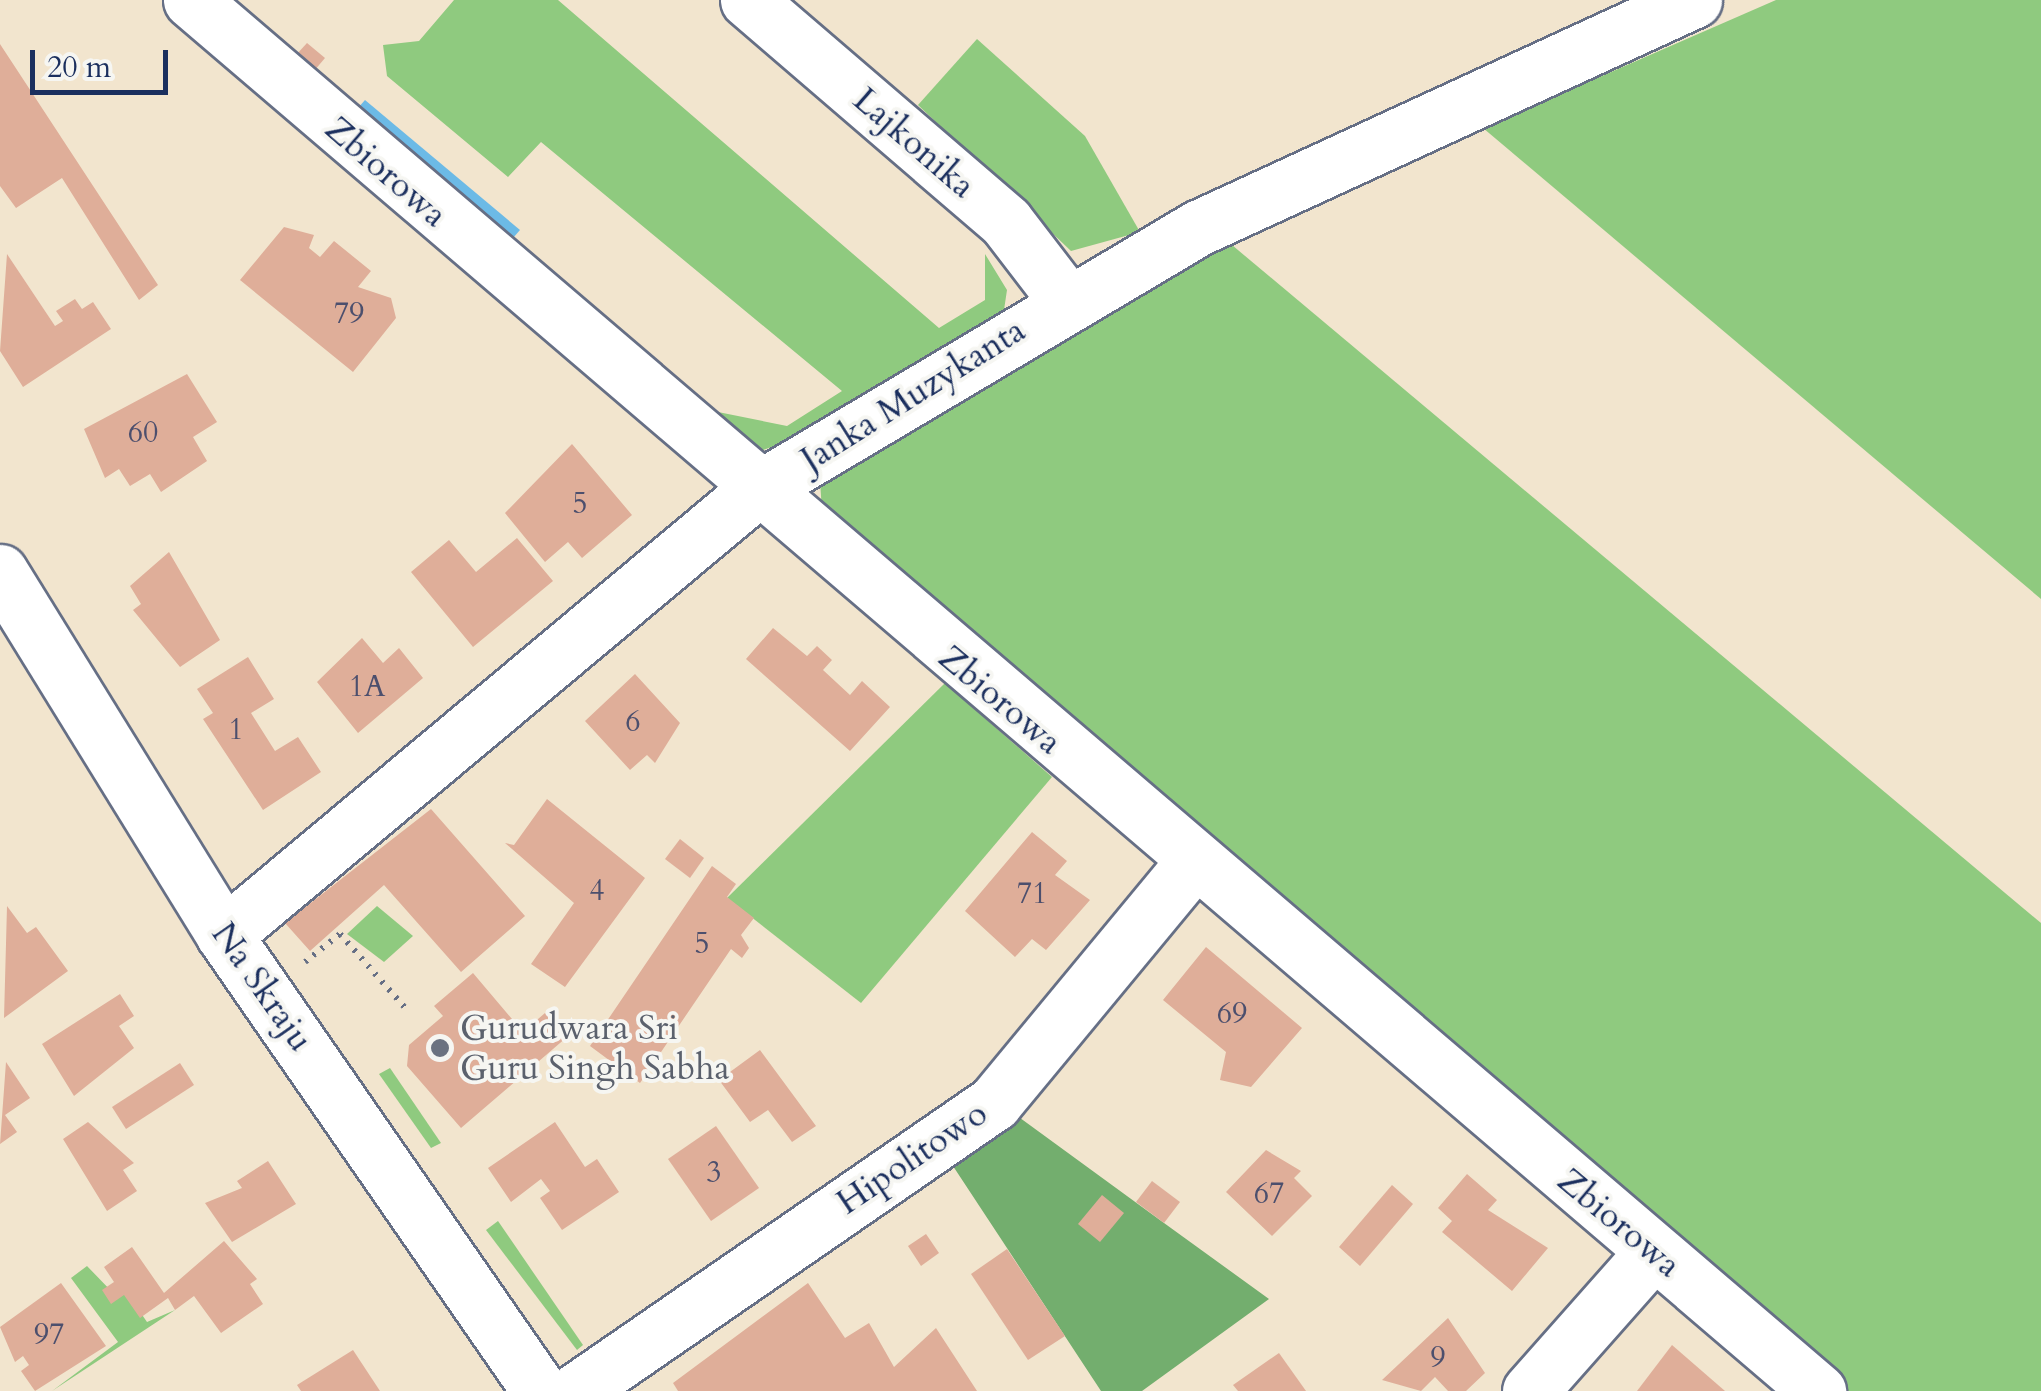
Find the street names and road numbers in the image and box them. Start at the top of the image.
street label: Lajkonika [845,79,983,207]
street label: Zbiorowa [317,108,455,236]
street label: Janka Muzykanta [793,309,1033,481]
street label: Zbiorowa [930,637,1070,763]
street label: Na Skraju [202,914,322,1060]
street label: Hipolitowo [829,1092,995,1224]
street label: Zbiorowa [1549,1160,1689,1286]

